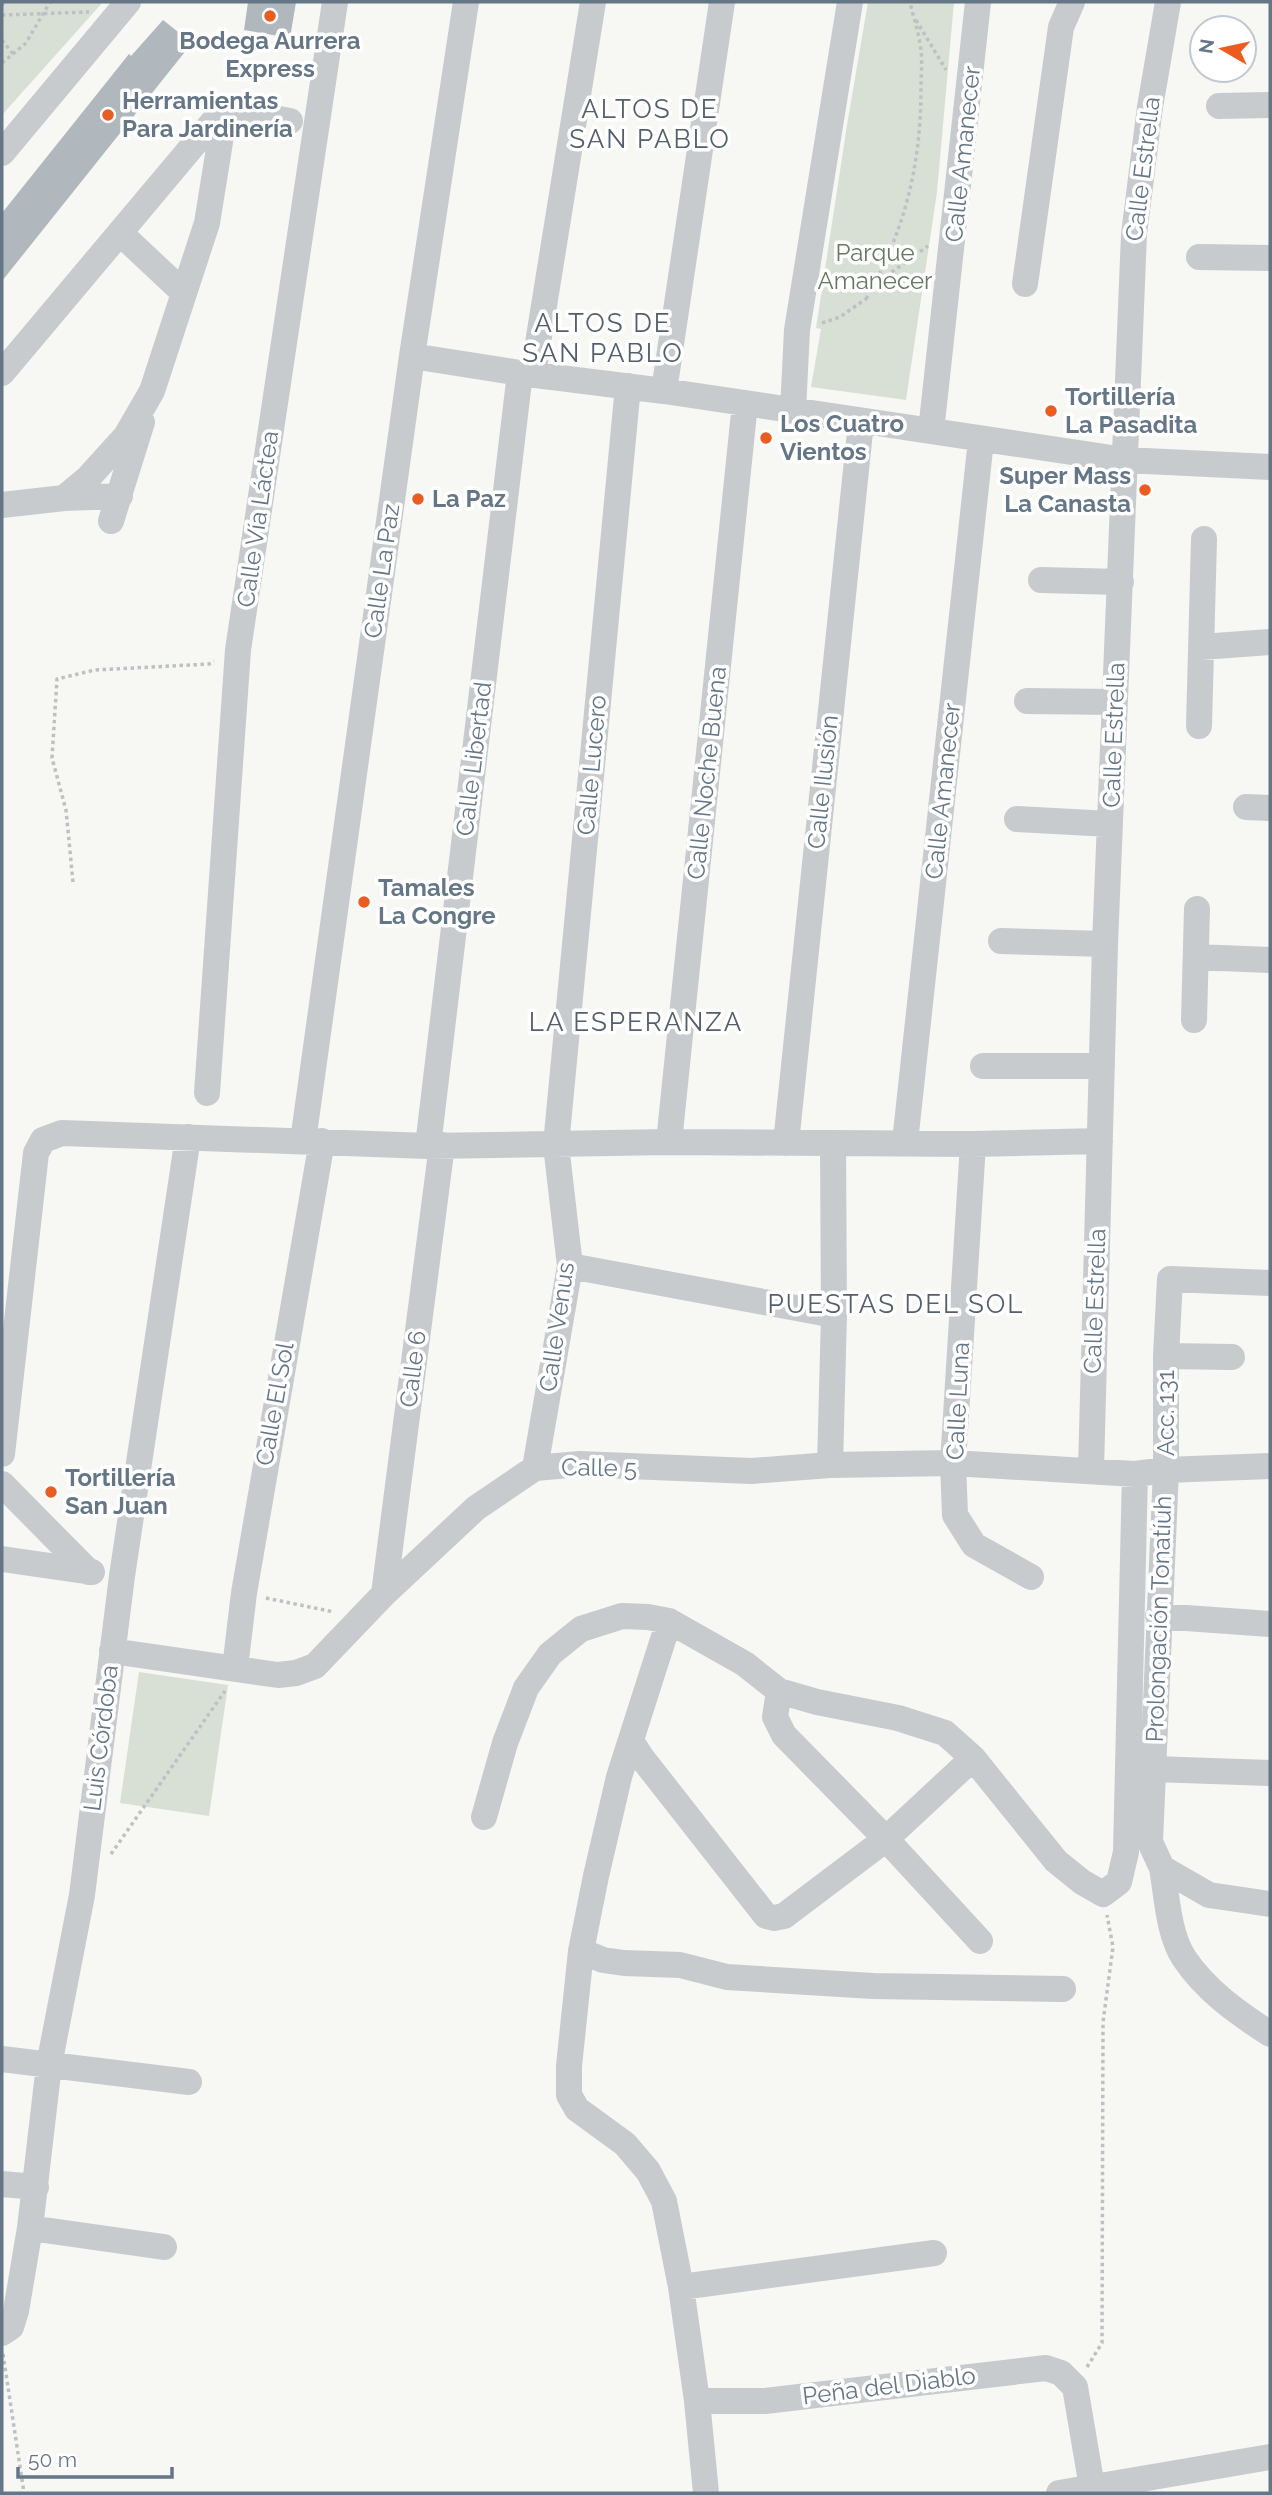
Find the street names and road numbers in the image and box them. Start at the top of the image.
street label: Calle Amanecer [939,64,986,244]
street label: Calle Estrella [1119,95,1166,243]
street label: Calle Vía Láctea [231,429,284,609]
street label: Calle La Paz [358,502,405,640]
street label: Calle Estrella [1096,662,1131,808]
street label: Calle Noche Buena [681,665,732,881]
street label: Calle Libertad [450,680,497,838]
street label: Calle Lucero [571,694,612,836]
street label: Calle Amanecer [919,701,966,881]
street label: Calle Ilusión [801,713,844,850]
street label: Calle Estrella [1077,1228,1112,1374]
street label: Calle Venus [533,1260,580,1394]
street label: Calle 6 [393,1329,432,1409]
street label: Calle El Sol [249,1340,300,1468]
street label: Calle Luna [940,1341,975,1461]
street label: Acc. 131 [1151,1370,1180,1456]
street label: Calle 5 [561,1452,637,1483]
street label: Prolongación Tonatíuh [1140,1495,1177,1743]
street label: Luis Córdoba [77,1663,124,1813]
street label: Peña del Diablo [801,2361,977,2410]

